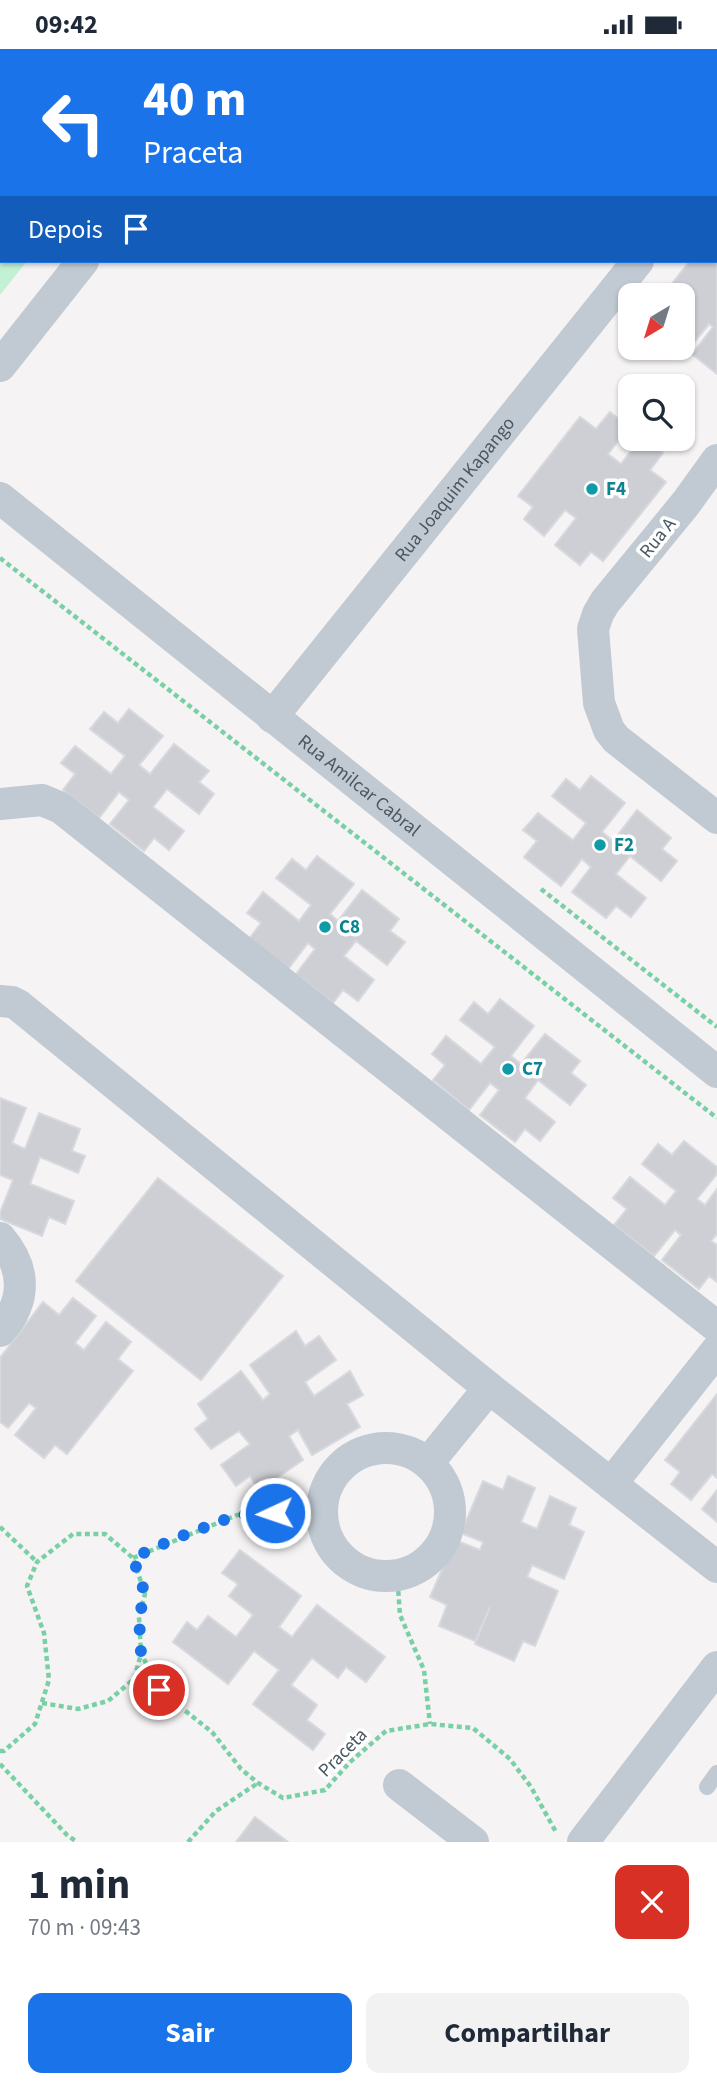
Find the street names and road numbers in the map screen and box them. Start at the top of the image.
street label: Rua Joaquim Kapango [388,411,521,568]
street label: Rua A [633,512,683,564]
street label: Rua Amilcar Cabral [292,728,426,843]
street label: Praceta [312,1722,374,1784]

